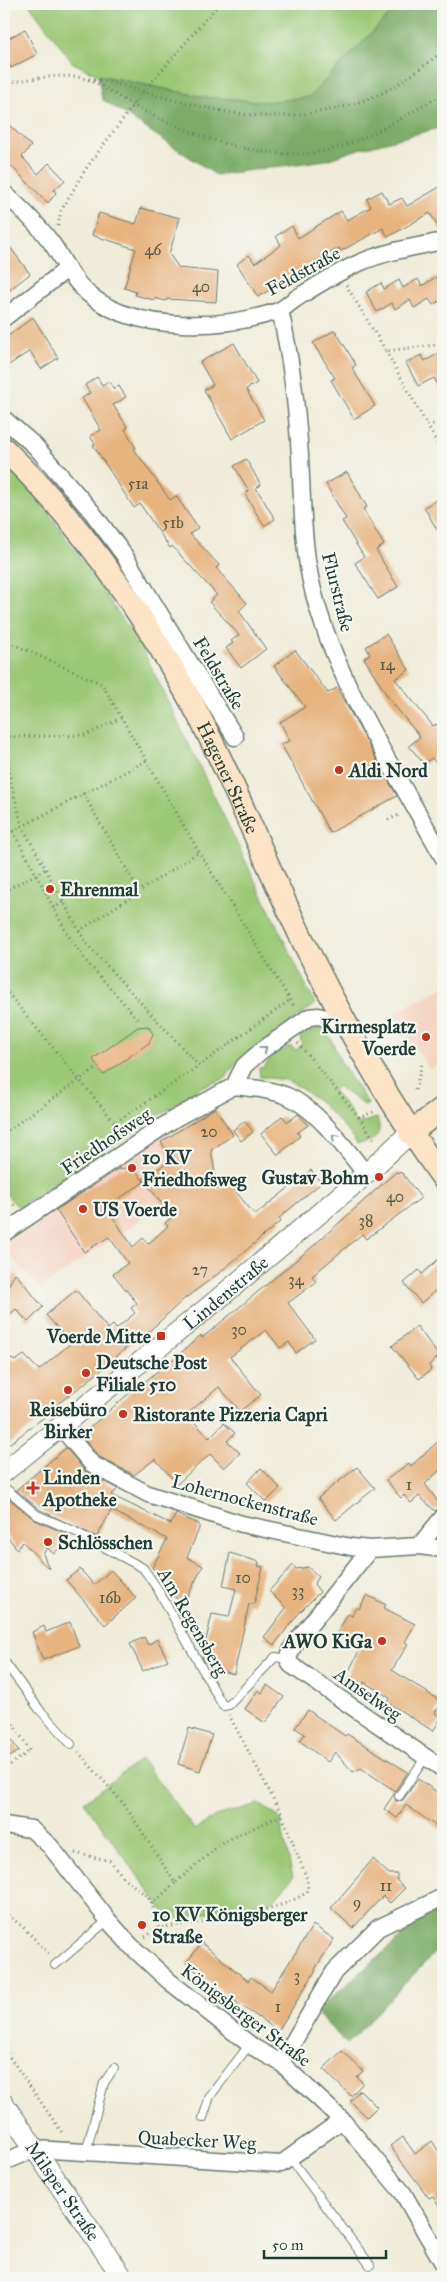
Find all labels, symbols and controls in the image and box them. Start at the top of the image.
house number: 46 [144,240,162,259]
street label: Feldstraße [262,241,344,301]
house number: 40 [192,277,210,296]
house number: 51a [128,474,149,493]
house number: 51b [162,513,184,532]
street label: Flurstraße [317,550,359,634]
street label: Feldstraße [188,632,250,714]
house number: 14 [379,655,396,674]
street label: Hagener Straße [192,717,264,837]
place label: Aldi Nord [347,759,428,782]
marker: Aldi Nord [333,764,345,776]
place label: Ehrenmal [60,878,139,901]
marker: Ehrenmal [44,883,56,895]
place label: Kirmesplatz Voerde [321,1015,416,1060]
marker: Kirmesplatz Voerde [420,1031,432,1043]
one-way arrow [258,1046,268,1055]
street label: Friedhofsweg [56,1102,156,1181]
house number: 20 [200,1122,218,1141]
one-way arrow [332,1134,341,1143]
place label: 10 KV Friedhofsweg [142,1146,247,1192]
marker: 10 KV Friedhofsweg [126,1162,138,1174]
place label: Gustav Bohm [261,1166,369,1189]
marker: Gustav Bohm [373,1171,385,1183]
house number: 40 [386,1187,404,1206]
place label: US Voerde [93,1198,177,1221]
marker: US Voerde [77,1203,89,1215]
house number: 38 [359,1211,373,1230]
street label: Lindenstraße [178,1250,273,1335]
house number: 27 [192,1260,208,1279]
house number: 34 [288,1270,305,1289]
house number: 30 [231,1320,247,1339]
place label: Voerde Mitte [46,1325,151,1348]
marker: Voerde Mitte [155,1330,167,1342]
place label: Deutsche Post Filiale 510 [96,1351,207,1396]
marker: Deutsche Post Filiale 510 [80,1367,92,1379]
marker: Reisebüro Birker [62,1384,74,1396]
place label: Reisebüro Birker [29,1398,107,1443]
place label: Ristorante Pizzeria Capri [133,1403,329,1427]
marker: Ristorante Pizzeria Capri [117,1408,129,1420]
place label: Linden Apotheke [41,1466,117,1512]
street label: Lohernockenstraße [169,1469,321,1531]
house number: 1 [406,1475,412,1494]
marker: Linden Apotheke [27,1482,39,1494]
place label: Schlösschen [58,1531,154,1554]
marker: Schlösschen [42,1536,54,1548]
street label: Am Regensberg [151,1563,233,1681]
house number: 10 [235,1568,251,1587]
house number: 33 [292,1581,304,1600]
house number: 16b [99,1588,121,1607]
place label: AWO KiGa [281,1630,373,1653]
marker: AWO KiGa [376,1635,388,1647]
street label: Amselweg [328,1662,406,1727]
house number: 11 [380,1876,392,1895]
house number: 9 [353,1893,361,1912]
place label: 10 KV Königsberger Straße [152,1903,308,1948]
marker: 10 KV Königsberger Straße [136,1919,148,1931]
street label: Königsberger Straße [176,1959,316,2072]
house number: 3 [294,1966,300,1985]
house number: 1 [275,1997,281,2016]
street label: Quabecker Weg [137,2125,257,2156]
street label: Milsper Straße [21,2136,106,2245]
scale bar [264,2227,387,2259]
text: 50 m [272,2236,304,2254]

